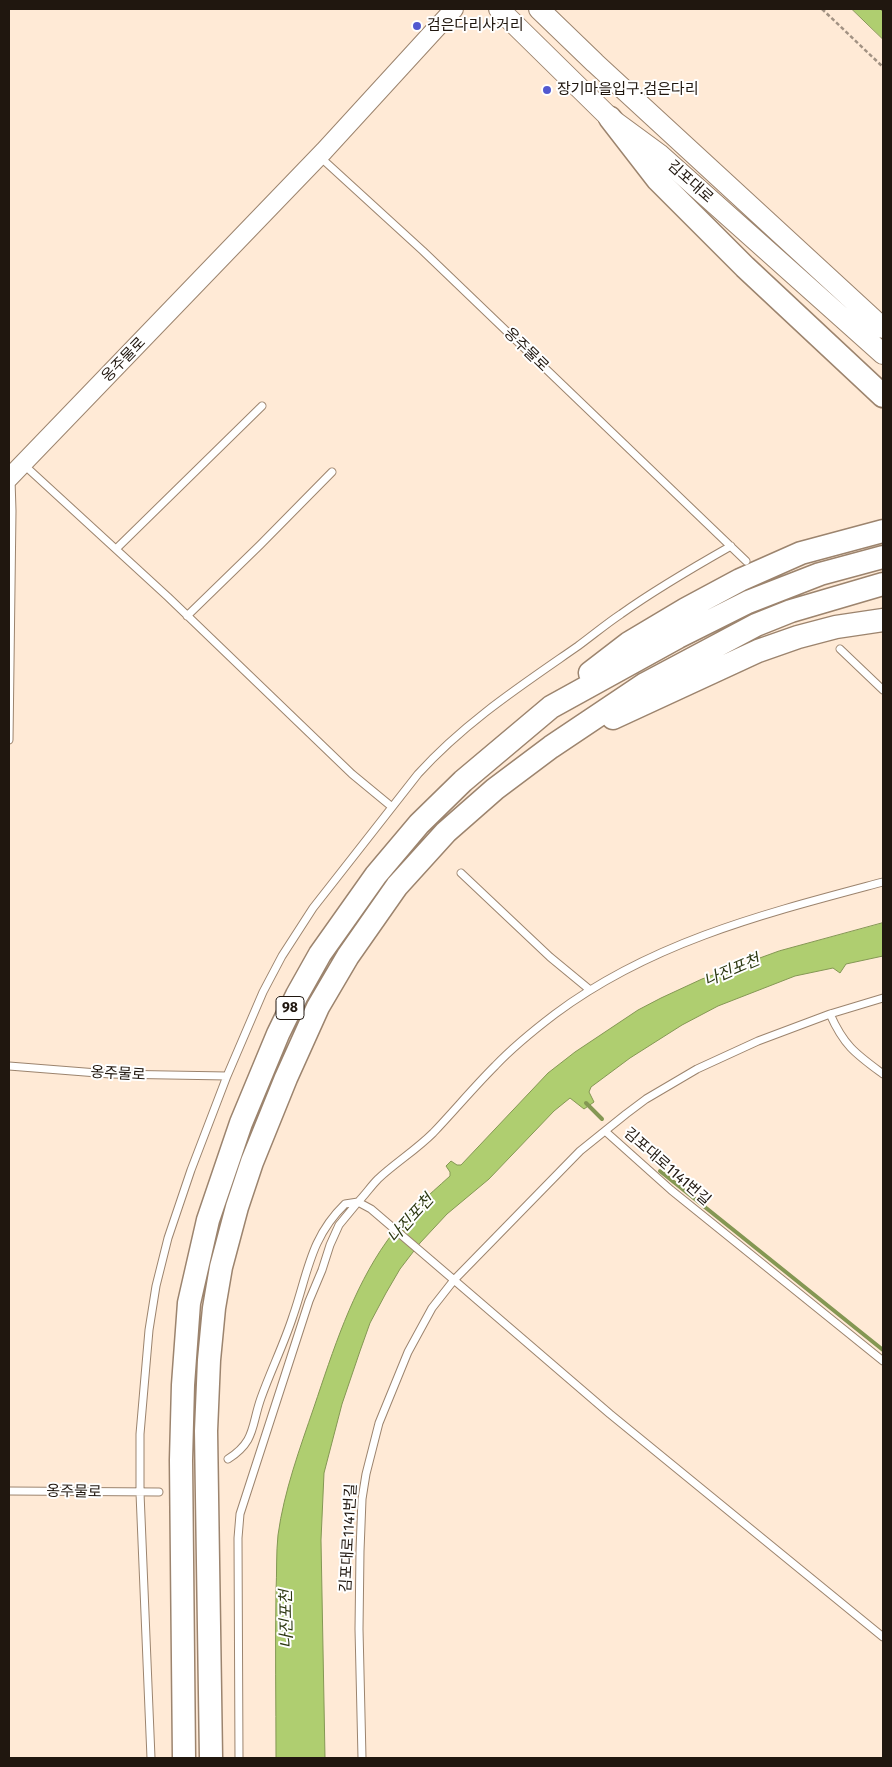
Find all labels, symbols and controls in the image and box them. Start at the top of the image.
place label: 검은다리사거리 [427,17,524,35]
marker: 검은다리사거리 [411,20,423,32]
place label: 장기마을입구.검은다리 [557,81,699,99]
marker: 장기마을입구.검은다리 [541,84,553,96]
street label: 김포대로 [663,157,717,207]
street label: 옹주물로 [500,324,552,376]
street label: 옹주물로 [98,334,150,386]
water label: 나진포천 [701,951,763,991]
road number: 98 [276,996,304,1020]
street label: 옹주물로 [90,1064,146,1084]
street label: 김포대로1141번길 [620,1124,714,1210]
water label: 나진포천 [384,1191,438,1247]
street label: 옹주물로 [46,1483,102,1501]
street label: 김포대로1141번길 [337,1483,361,1593]
water label: 나진포천 [277,1589,297,1649]

